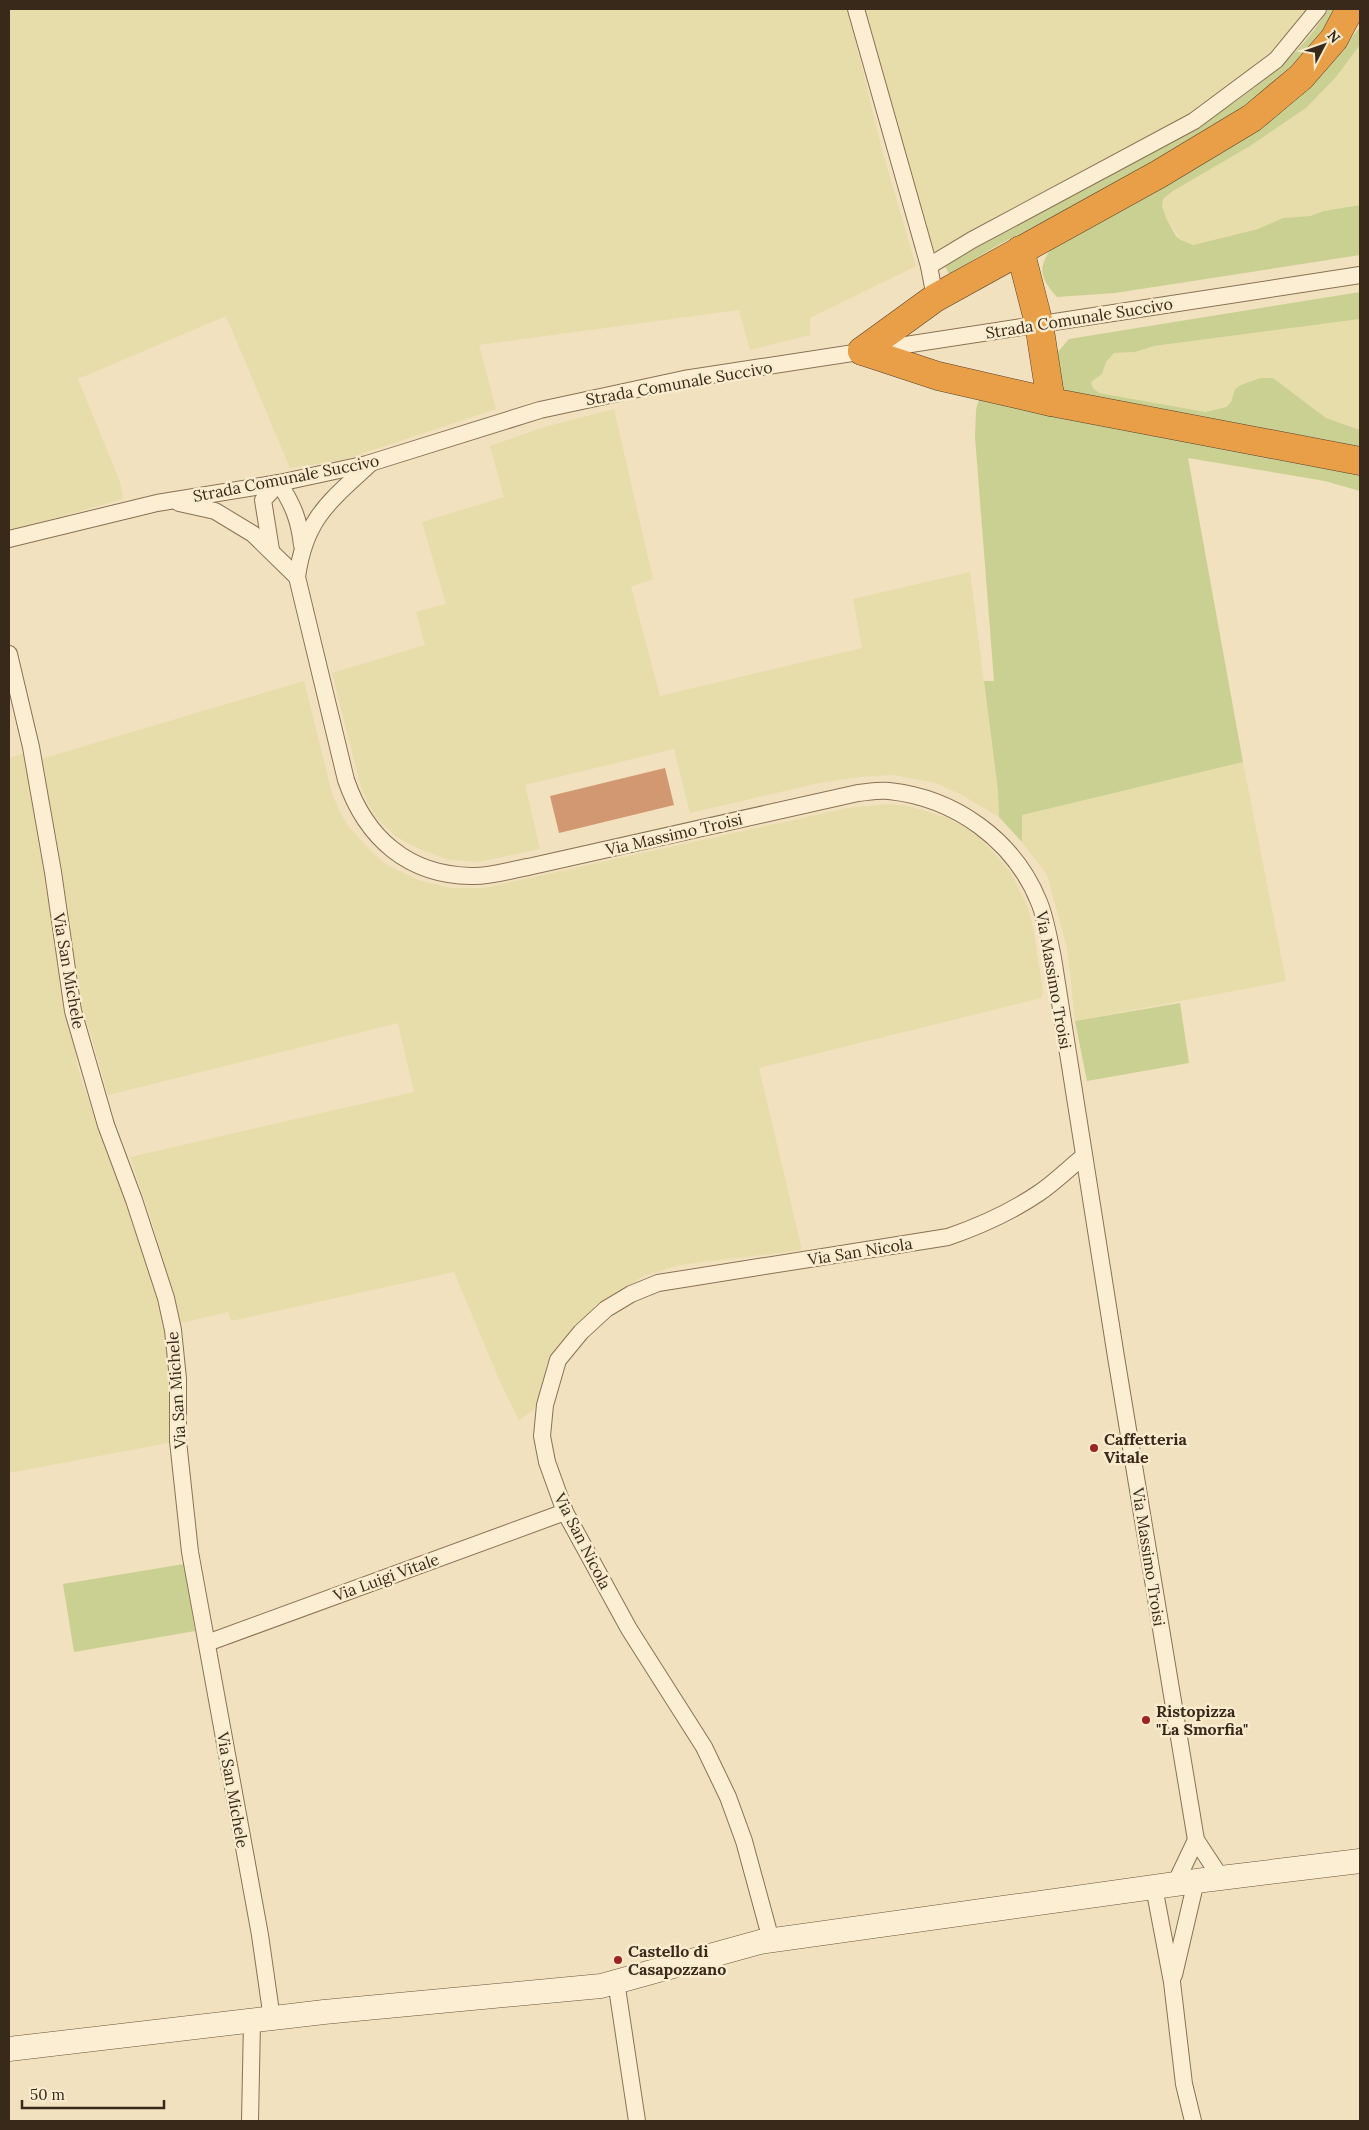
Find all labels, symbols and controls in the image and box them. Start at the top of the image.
north arrow [1299,20,1349,70]
text: N [1323,26,1344,47]
street label: Strada Comunale Succivo [984,293,1174,343]
street label: Strada Comunale Succivo [584,357,774,409]
street label: Strada Comunale Succivo [191,450,381,506]
street label: Via Massimo Troisi [603,809,744,860]
street label: Via Massimo Troisi [1032,908,1076,1051]
street label: Via San Michele [49,910,89,1031]
street label: Via San Nicola [805,1233,914,1269]
street label: Via San Michele [162,1330,190,1450]
place label: Caffetteria Vitale [1104,1429,1187,1467]
marker: Caffetteria Vitale [1088,1442,1100,1454]
street label: Via Massimo Troisi [1128,1485,1170,1628]
street label: Via San Nicola [550,1489,616,1593]
street label: Via Luigi Vitale [330,1549,442,1606]
place label: Ristopizza "La Smorfia" [1156,1701,1248,1739]
marker: Ristopizza "La Smorfia" [1140,1714,1152,1726]
street label: Via San Michele [213,1729,253,1850]
place label: Castello di Casapozzano [628,1941,726,1979]
marker: Castello di Casapozzano [612,1954,624,1966]
scale bar [22,2078,165,2110]
text: 50 m [30,2085,65,2104]

